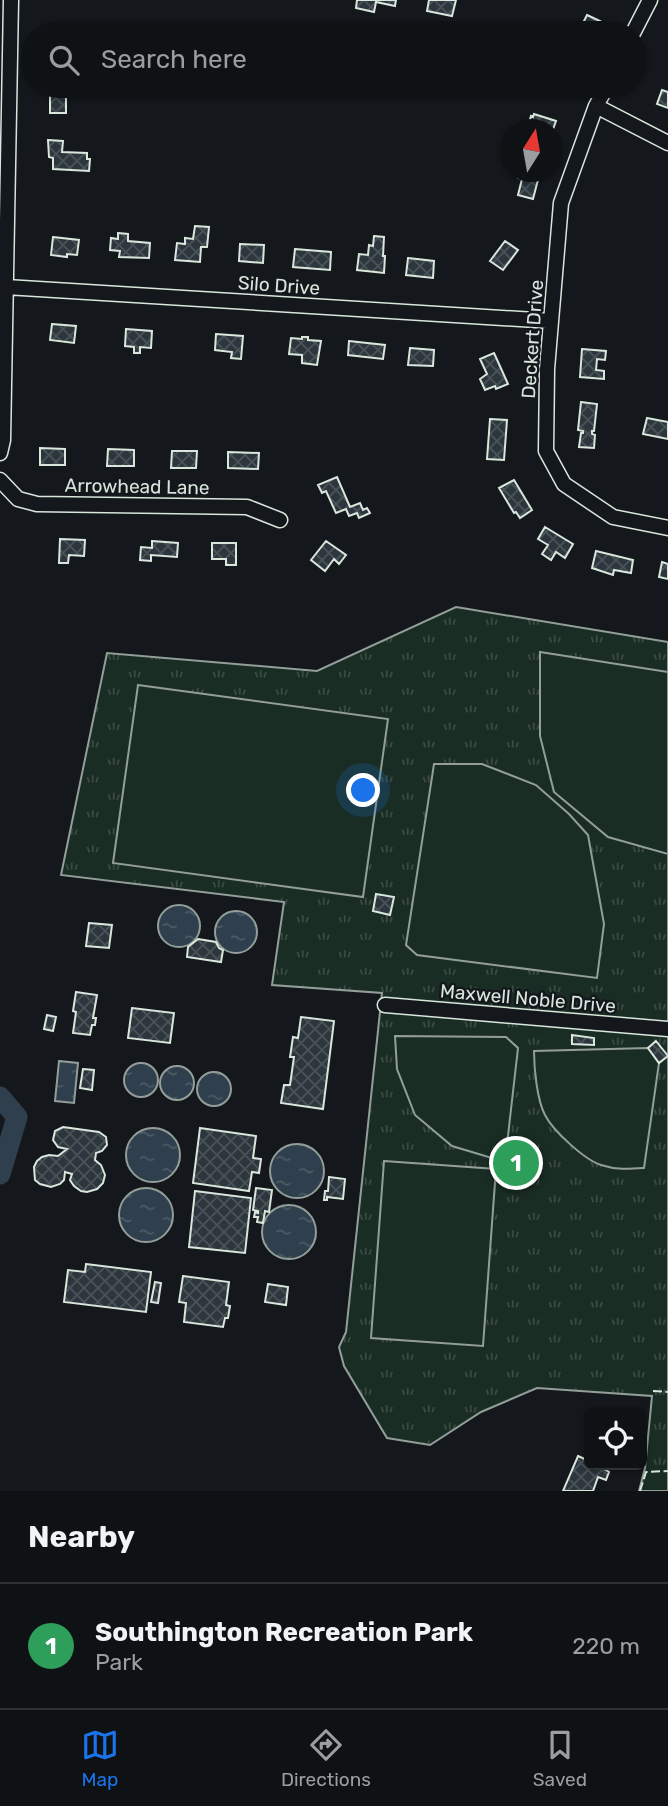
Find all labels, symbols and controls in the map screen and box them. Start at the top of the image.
search box [21,21,647,98]
icon: search [45,41,83,79]
text: Search here [101,44,247,75]
north arrow [500,119,563,182]
street label: Silo Drive [237,271,321,300]
street label: Deckert Drive [517,279,548,399]
street label: Arrowhead Lane [64,474,210,499]
your location [346,773,380,807]
street label: Maxwell Noble Drive [439,979,617,1018]
pin: 1 [493,1137,539,1189]
map controls [584,1407,647,1470]
button: locate [584,1407,647,1470]
text: Nearby [28,1519,135,1555]
text: Southington Recreation Park [95,1617,473,1648]
text: 1 [45,1632,57,1660]
text: 220 m [572,1632,640,1660]
text: Park [95,1648,143,1676]
tab: Map [81,1726,119,1791]
tab: Directions [281,1726,371,1791]
tab: Saved [533,1726,587,1791]

